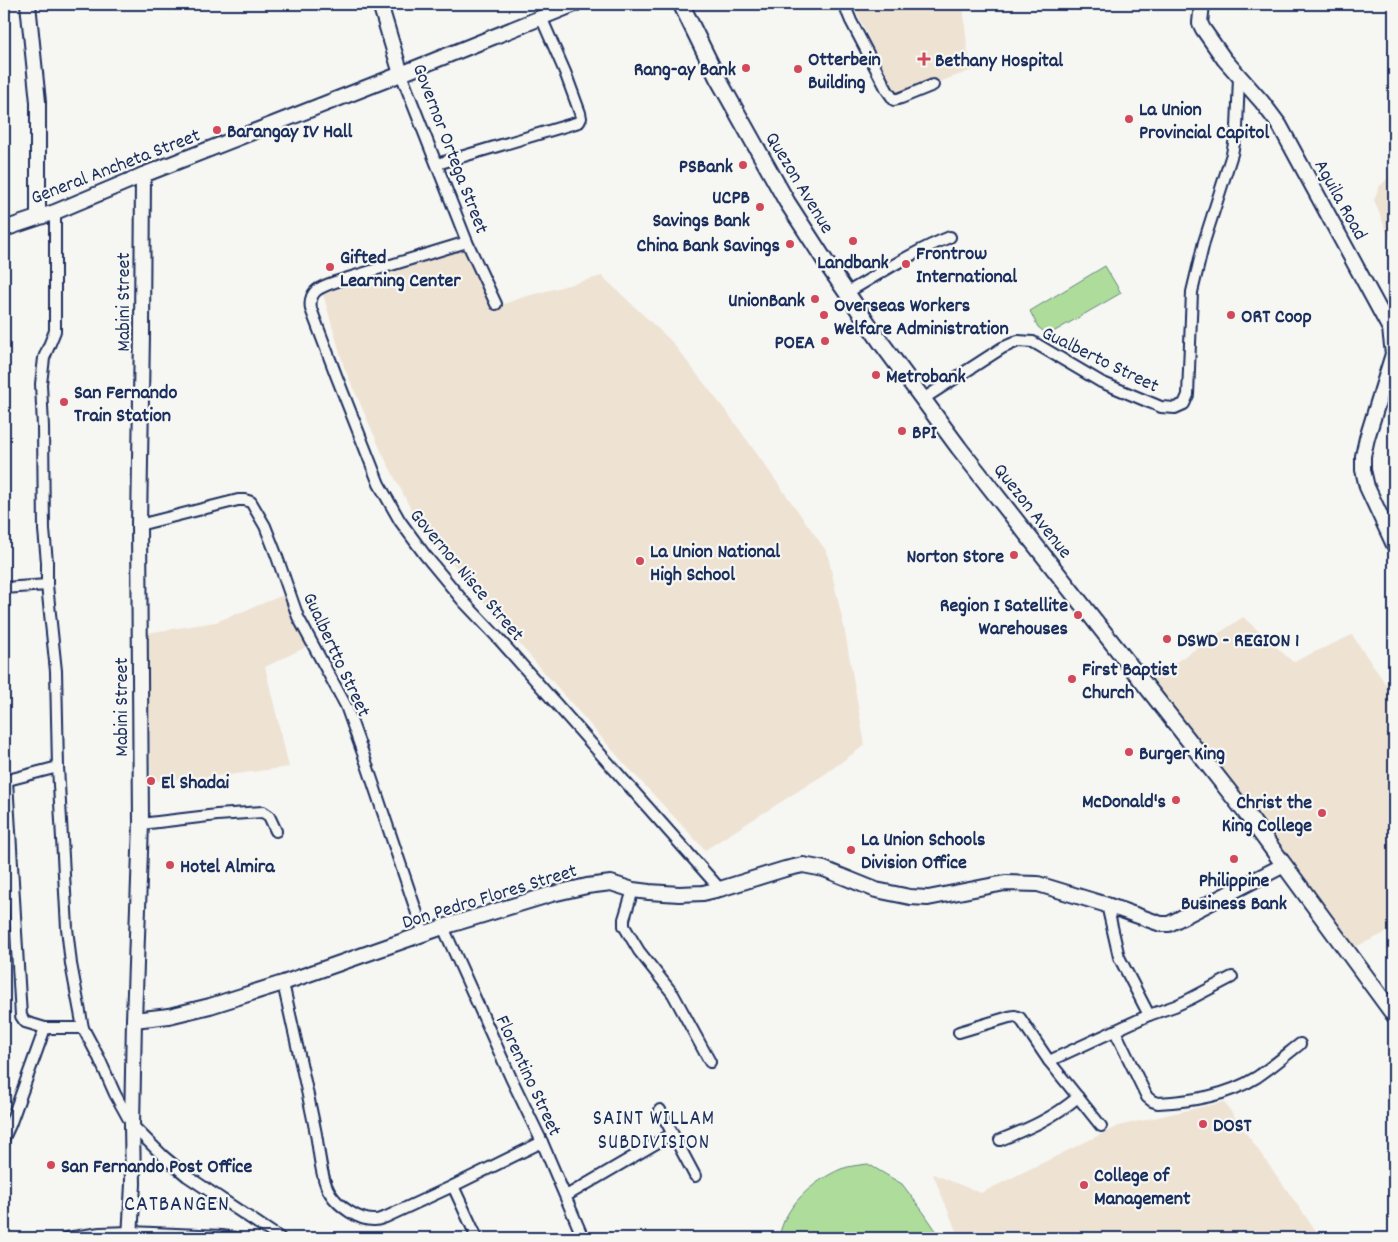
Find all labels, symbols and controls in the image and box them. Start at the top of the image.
place label: Otterbein Building [808,47,881,98]
place label: Bethany Hospital [935,48,1063,76]
marker: Bethany Hospital [917,52,931,66]
place label: Rang-ay Bank [634,57,736,85]
street label: Governor Ortega Street [404,60,495,238]
marker: Rang-ay Bank [740,62,752,74]
marker: Otterbein Building [792,63,804,75]
place label: La Union Provincial Capitol [1139,97,1269,148]
marker: La Union Provincial Capitol [1123,113,1135,125]
place label: Barangay IV Hall [227,119,352,147]
street label: General Ancheta Street [27,123,205,213]
marker: Barangay IV Hall [211,124,223,136]
street label: Quezon Avenue [757,127,840,240]
place label: PSBank [679,154,733,182]
street label: Aguila Road [1306,155,1373,246]
marker: PSBank [737,159,749,171]
place label: UCPB Savings Bank [653,185,750,236]
marker: UCPB Savings Bank [754,201,766,213]
place label: China Bank Savings [637,233,780,261]
marker: Landbank [847,235,859,247]
marker: China Bank Savings [784,238,796,250]
place label: Frontrow International [916,241,1017,292]
place label: Gifted Learning Center [340,245,461,296]
place label: Landbank [817,250,889,278]
street label: Mabini Street [111,252,139,352]
marker: Frontrow International [900,258,912,270]
marker: Gifted Learning Center [324,261,336,273]
place label: UnionBank [728,288,805,316]
marker: UnionBank [809,293,821,305]
place label: Overseas Workers Welfare Administration [834,293,1009,344]
place label: ORT Coop [1241,304,1312,332]
marker: Overseas Workers Welfare Administration [818,309,830,321]
marker: ORT Coop [1225,309,1237,321]
street label: Gualberto Street [1036,320,1163,401]
place label: POEA [774,330,815,358]
marker: POEA [819,335,831,347]
place label: Metrobank [886,364,966,392]
marker: Metrobank [870,369,882,381]
place label: San Fernando Train Station [74,380,177,431]
marker: San Fernando Train Station [58,396,70,408]
place label: BPI [912,420,938,448]
marker: BPI [896,425,908,437]
street label: Quezon Avenue [985,458,1078,566]
street label: Governor Nisce Street [402,503,530,648]
place label: La Union National High School [650,539,780,590]
place label: Norton Store [906,544,1004,572]
marker: Norton Store [1008,549,1020,561]
marker: La Union National High School [634,555,646,567]
street label: Gualbertto Street [294,588,376,722]
place label: Region I Satellite Warehouses [940,593,1068,644]
marker: Region I Satellite Warehouses [1072,609,1084,621]
place label: DSWD - REGION 1 [1177,628,1299,656]
marker: DSWD - REGION 1 [1161,633,1173,645]
street label: Mabini Street [109,657,137,757]
place label: First Baptist Church [1082,657,1178,708]
marker: First Baptist Church [1066,673,1078,685]
place label: Burger King [1139,741,1225,769]
marker: Burger King [1123,746,1135,758]
place label: El Shadai [161,770,230,798]
marker: El Shadai [145,775,157,787]
place label: McDonald's [1082,789,1166,817]
place label: Christ the King College [1222,790,1312,841]
marker: McDonald's [1170,794,1182,806]
marker: Christ the King College [1316,807,1328,819]
place label: La Union Schools Division Office [861,827,985,878]
marker: La Union Schools Division Office [845,844,857,856]
marker: Philippine Business Bank [1228,853,1240,865]
place label: Hotel Almira [180,854,275,882]
street label: Don Pedro Flores Street [399,858,581,938]
marker: Hotel Almira [164,859,176,871]
place label: Philippine Business Bank [1181,868,1287,919]
street label: Florentino Street [487,1011,568,1141]
district label: SAINT WILLAM SUBDIVISION [593,1105,715,1159]
place label: DOST [1213,1113,1253,1141]
marker: DOST [1197,1118,1209,1130]
place label: San Fernando Post Office [61,1154,252,1182]
marker: San Fernando Post Office [45,1159,57,1171]
place label: College of Management [1094,1163,1191,1214]
marker: College of Management [1078,1179,1090,1191]
district label: CATBANGEN [124,1190,230,1221]

